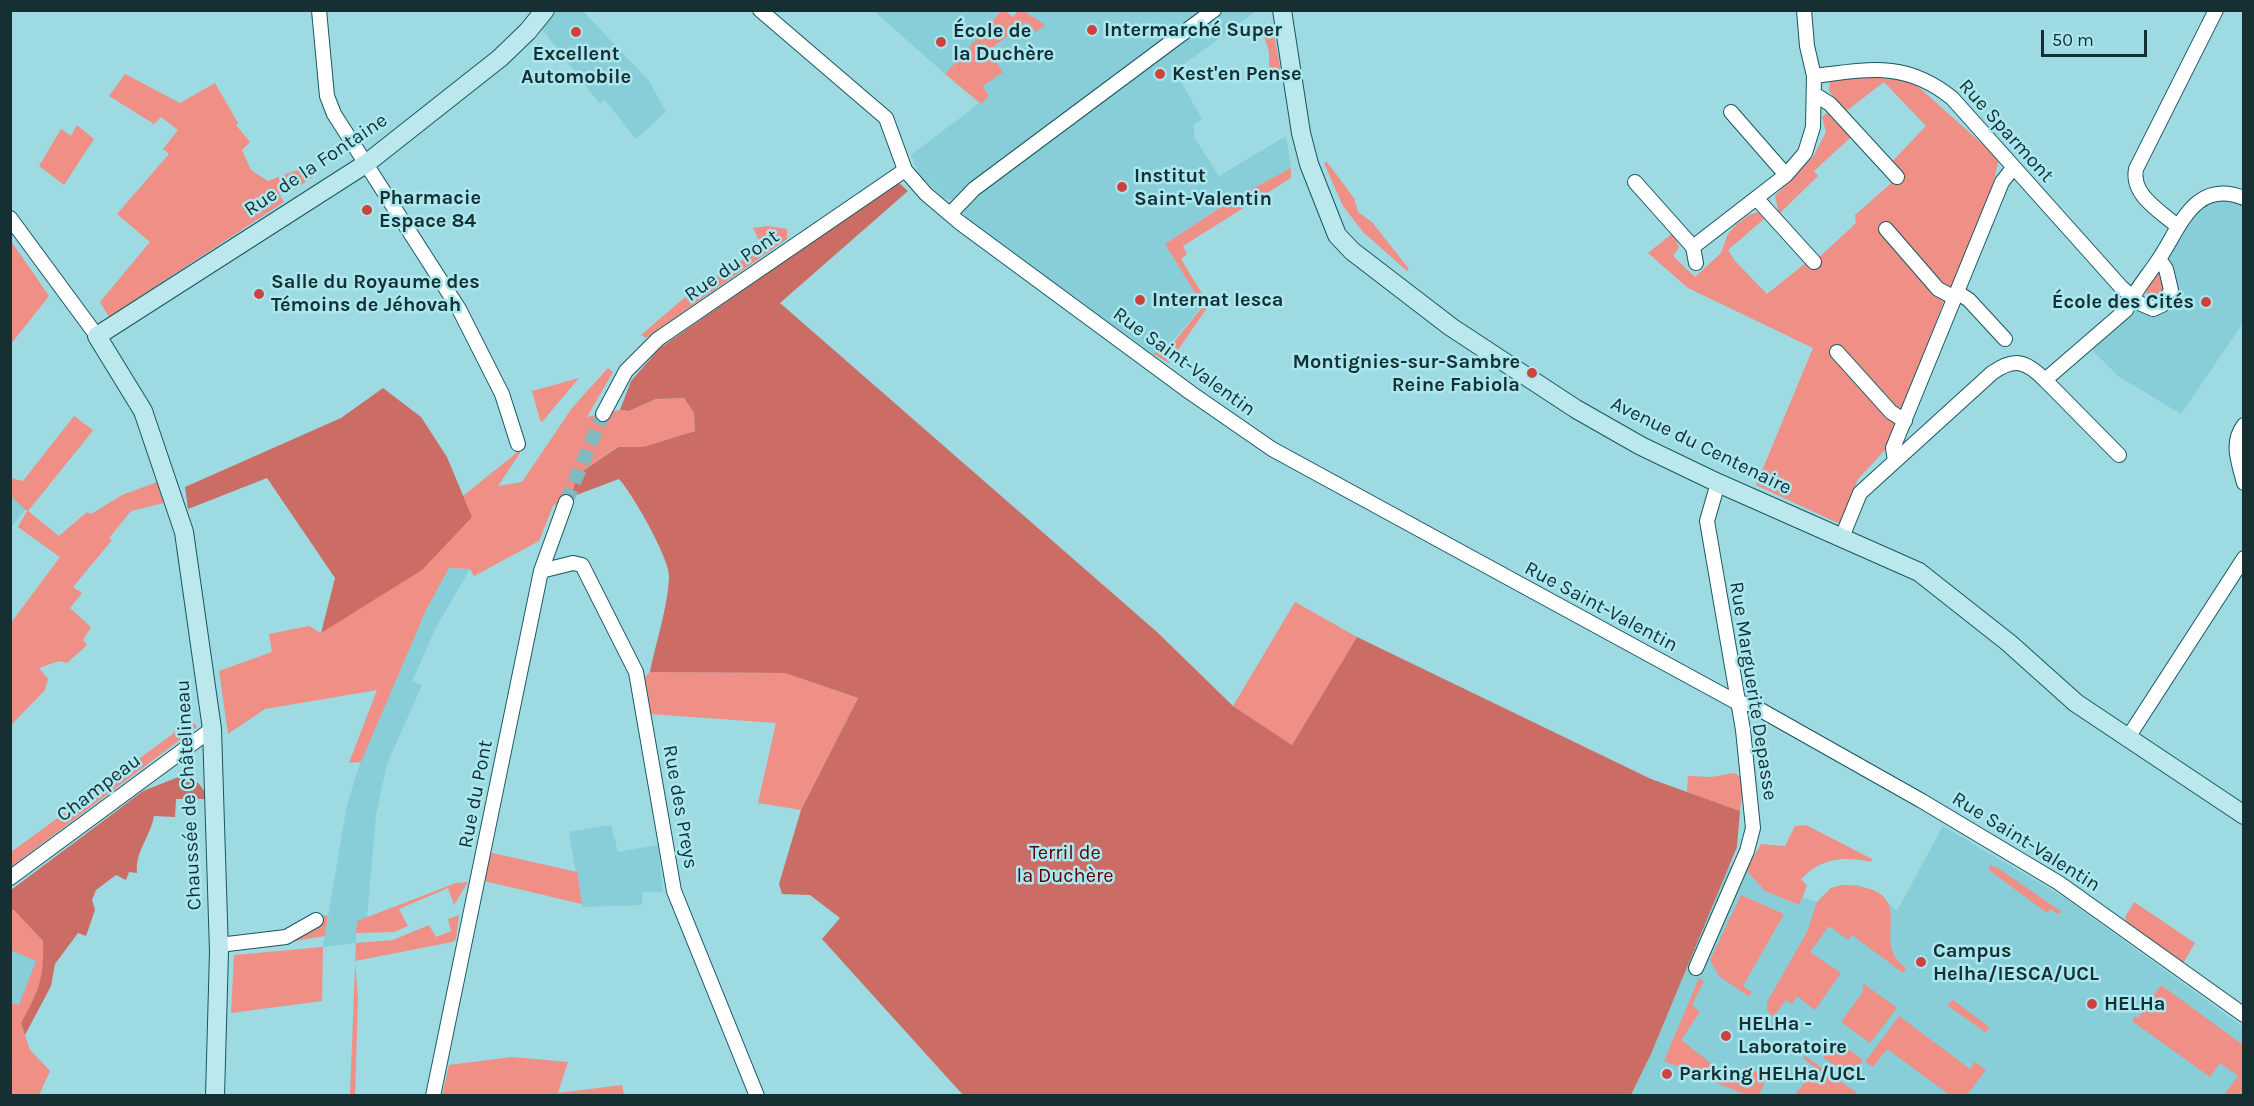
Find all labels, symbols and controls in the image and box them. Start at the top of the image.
place label: Intermarché Super [1104,18,1282,42]
scale bar [2044,18,2150,56]
place label: École de la Duchère [953,19,1054,66]
marker: Intermarché Super [1085,23,1099,37]
marker: Excellent Automobile [569,25,583,39]
text: 50 m [2052,29,2094,51]
marker: École de la Duchère [934,35,948,49]
place label: Excellent Automobile [521,42,631,89]
place label: Kest'en Pense [1172,62,1302,86]
marker: Kest'en Pense [1153,67,1167,81]
street label: Rue Sparmont [1953,74,2059,188]
street label: Rue de la Fontaine [240,108,392,222]
place label: Institut Saint-Valentin [1134,164,1272,211]
marker: Institut Saint-Valentin [1115,180,1129,194]
place label: Pharmacie Espace 84 [379,186,481,233]
marker: Pharmacie Espace 84 [360,203,374,217]
street label: Rue du Pont [680,225,784,307]
place label: Salle du Royaume des Témoins de Jéhovah [271,270,480,317]
marker: Salle du Royaume des Témoins de Jéhovah [252,287,266,301]
place label: Internat Iesca [1152,288,1284,312]
place label: École des Cités [2052,290,2194,314]
marker: Internat Iesca [1133,293,1147,307]
marker: École des Cités [2199,295,2213,309]
street label: Rue Saint-Valentin [1108,302,1260,422]
place label: Montignies-sur-Sambre Reine Fabiola [1292,350,1520,397]
marker: Montignies-sur-Sambre Reine Fabiola [1525,366,1539,380]
street label: Avenue du Centenaire [1607,392,1795,500]
street label: Rue Saint-Valentin [1520,556,1682,658]
street label: Rue Marguerite Depasse [1724,580,1782,802]
street label: Chaussée de Châtelineau [171,679,207,911]
street label: Rue du Pont [454,738,498,850]
street label: Rue des Preys [657,743,703,871]
street label: Champeau [52,749,146,827]
street label: Rue Saint-Valentin [1948,787,2104,897]
park label: Terril de la Duchère [1017,841,1113,888]
place label: Campus Helha/IESCA/UCL [1933,939,2099,986]
marker: Campus Helha/IESCA/UCL [1914,955,1928,969]
place label: HELHa [2104,992,2166,1016]
marker: HELHa [2085,997,2099,1011]
place label: HELHa - Laboratoire [1738,1012,1847,1059]
marker: HELHa - Laboratoire [1719,1029,1733,1043]
place label: Parking HELHa/UCL [1679,1062,1865,1086]
marker: Parking HELHa/UCL [1660,1067,1674,1081]

